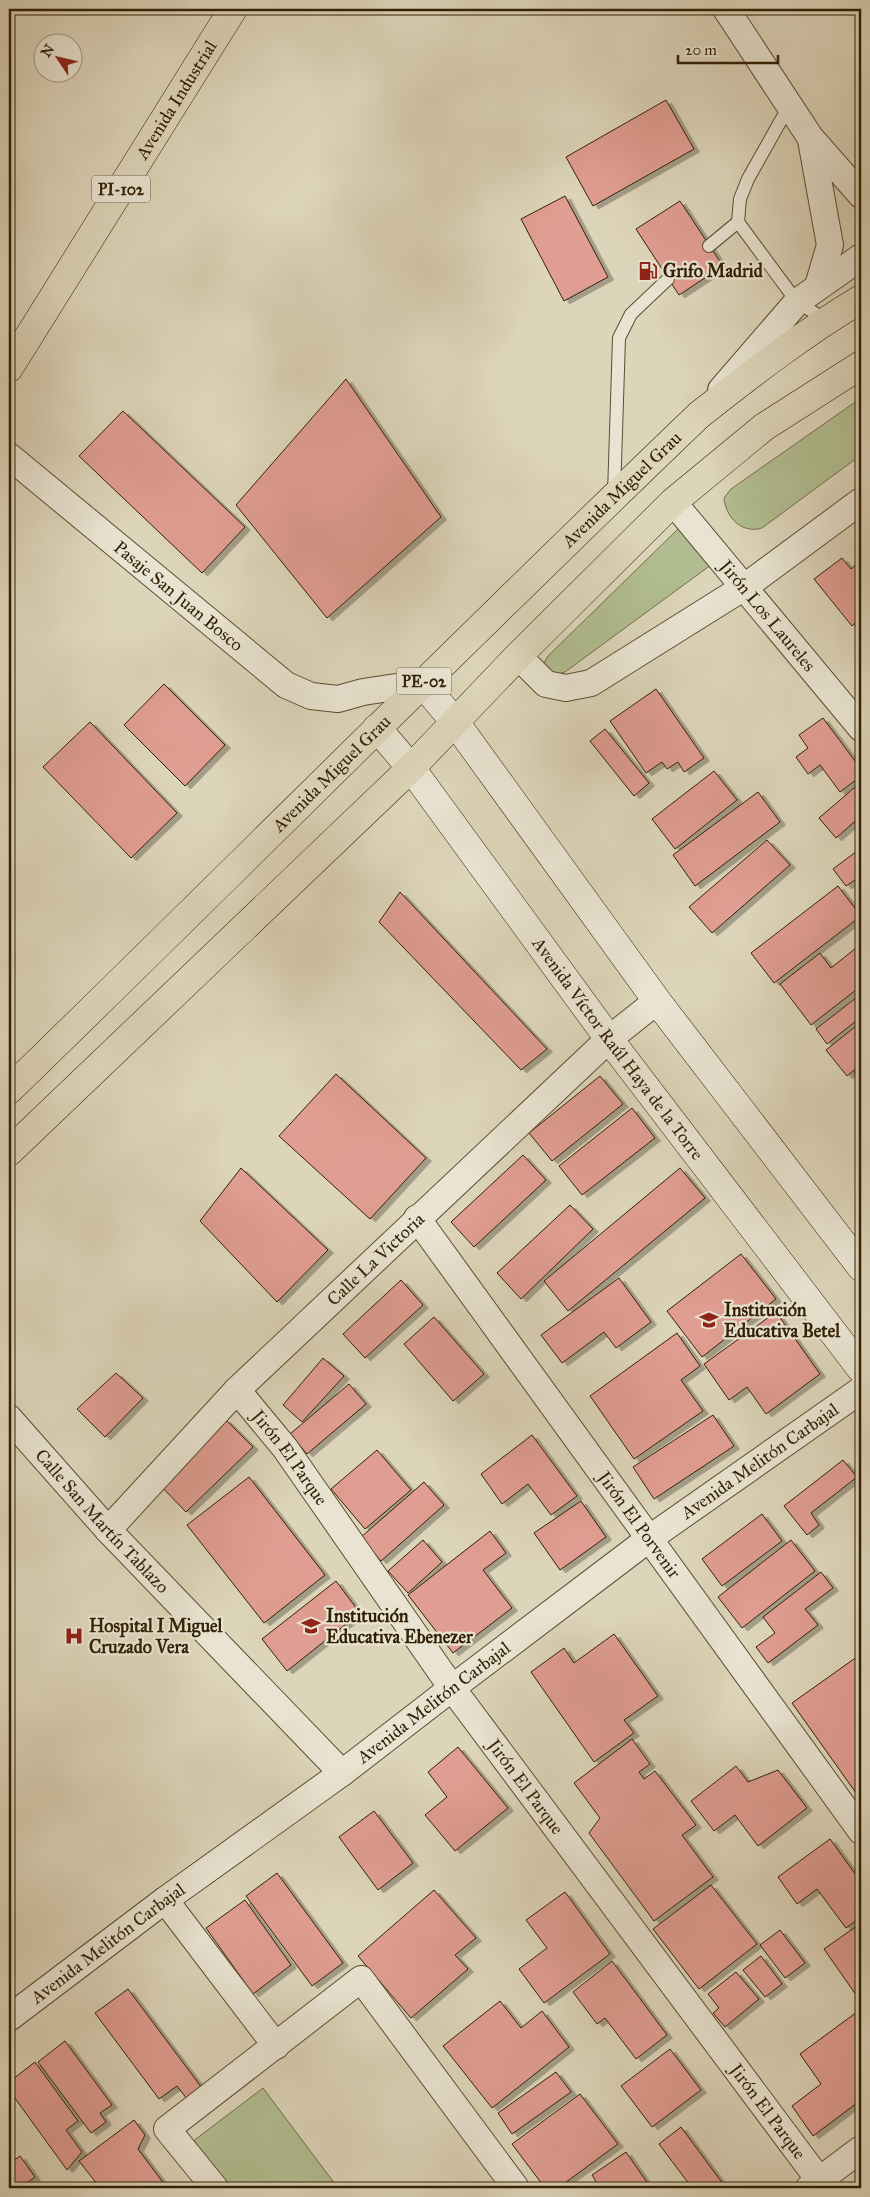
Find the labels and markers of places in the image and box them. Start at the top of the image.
fuel station icon: Grifo Madrid [637,260,659,282]
place label: Grifo Madrid [663,260,764,282]
place label: Institución Educativa Betel [724,1299,841,1342]
school or university icon: Institución Educativa Betel [698,1309,720,1331]
place label: Institución Educativa Ebenezer [326,1605,474,1648]
place label: Hospital I Miguel Cruzado Vera [89,1615,223,1658]
school or university icon: Institución Educativa Ebenezer [300,1615,322,1637]
hospital icon: Hospital I Miguel Cruzado Vera [63,1625,85,1647]

